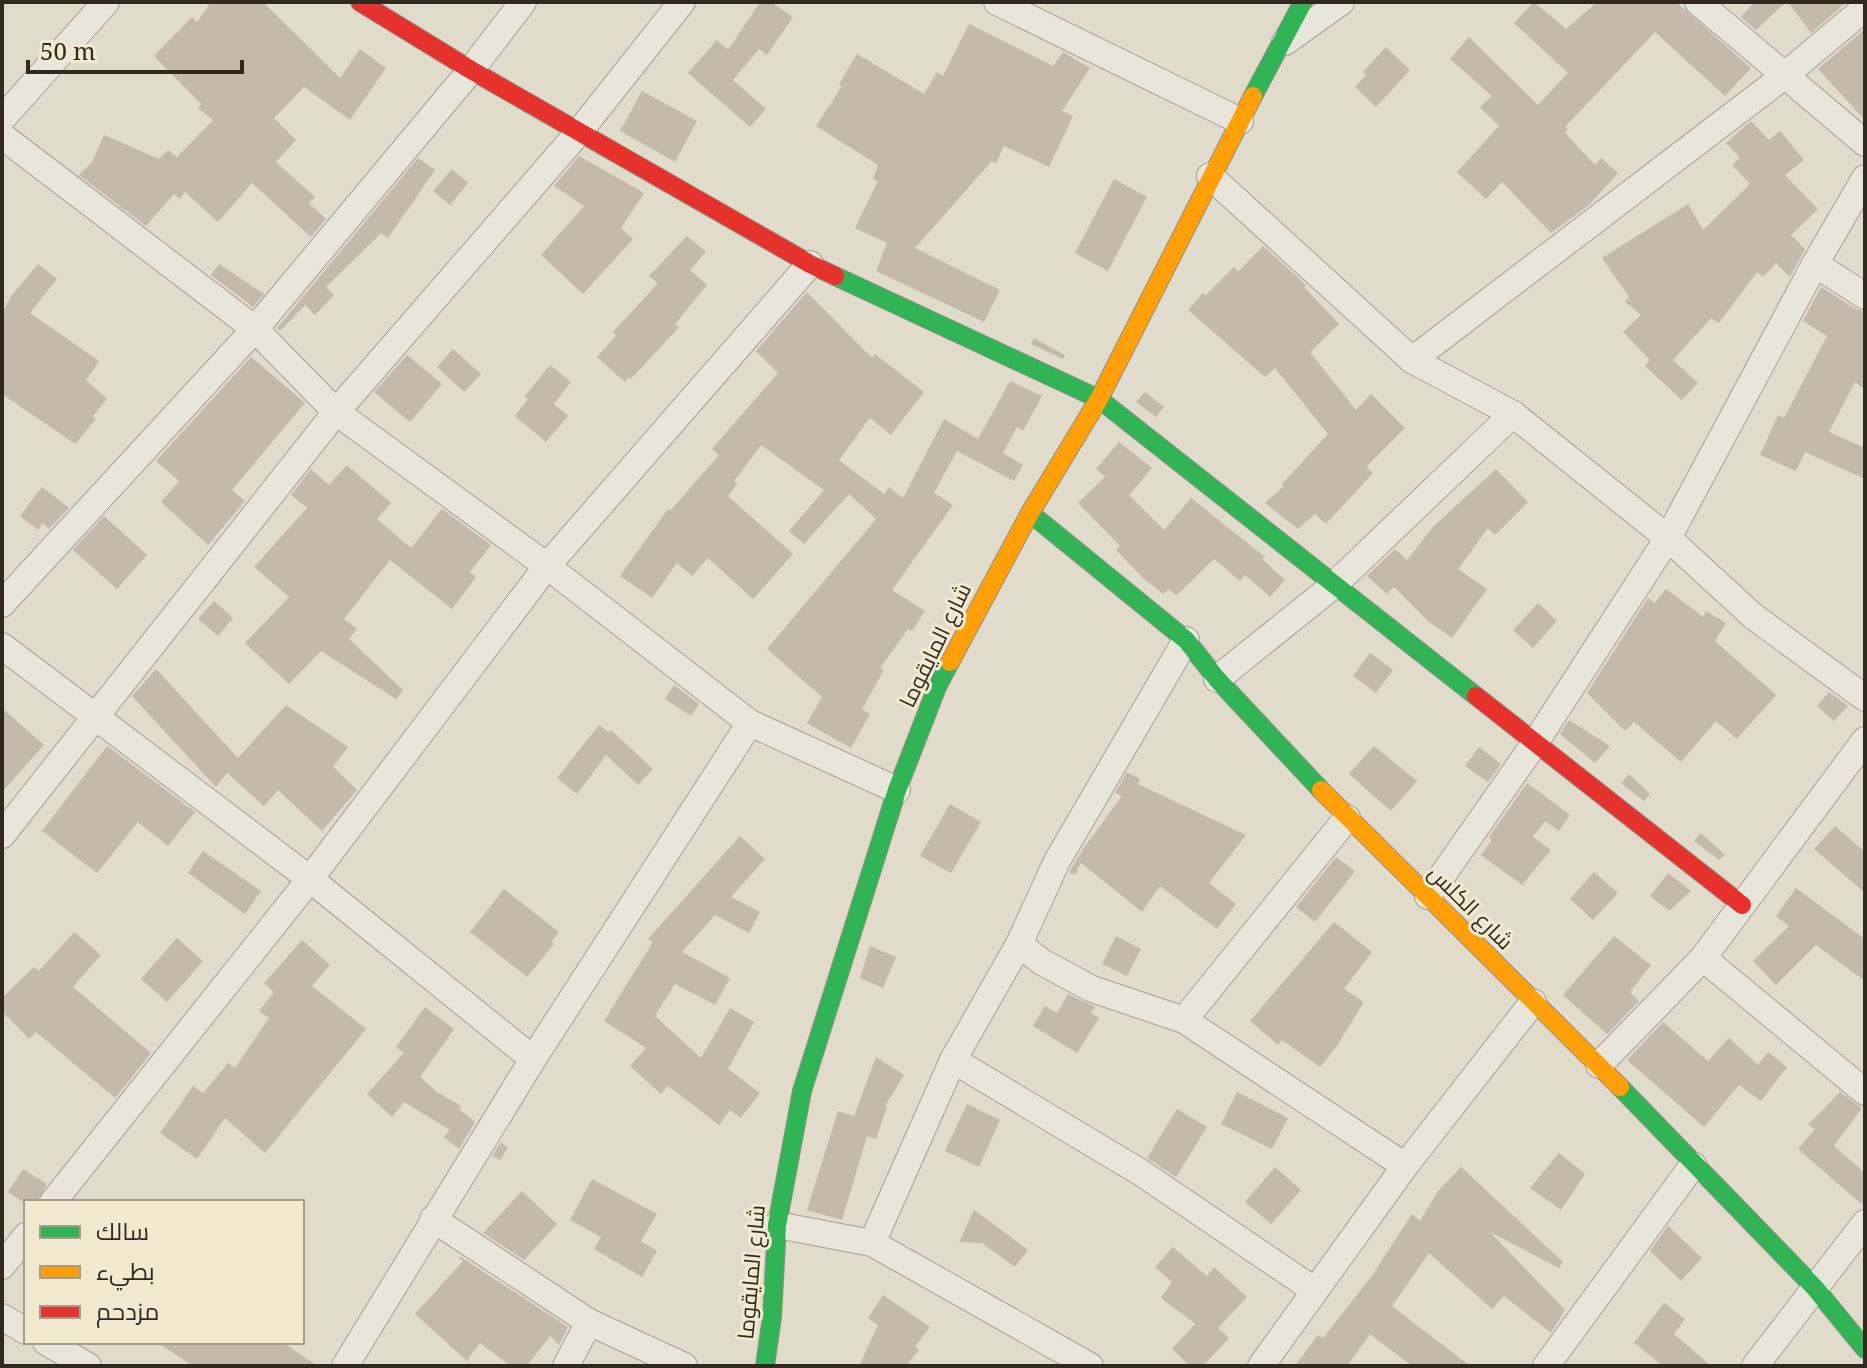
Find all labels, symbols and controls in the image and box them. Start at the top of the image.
scale bar [28,24,242,74]
text: 50 m [40,34,96,67]
street label: شارع المايقوما [891,577,978,712]
street label: شارع الكلس [1422,857,1521,956]
legend [24,1200,304,1344]
street label: شارع المايقوما [729,1203,772,1341]
text: سالك [96,1214,149,1247]
text: بطيء [96,1254,155,1291]
text: مزدحم [96,1294,159,1328]

